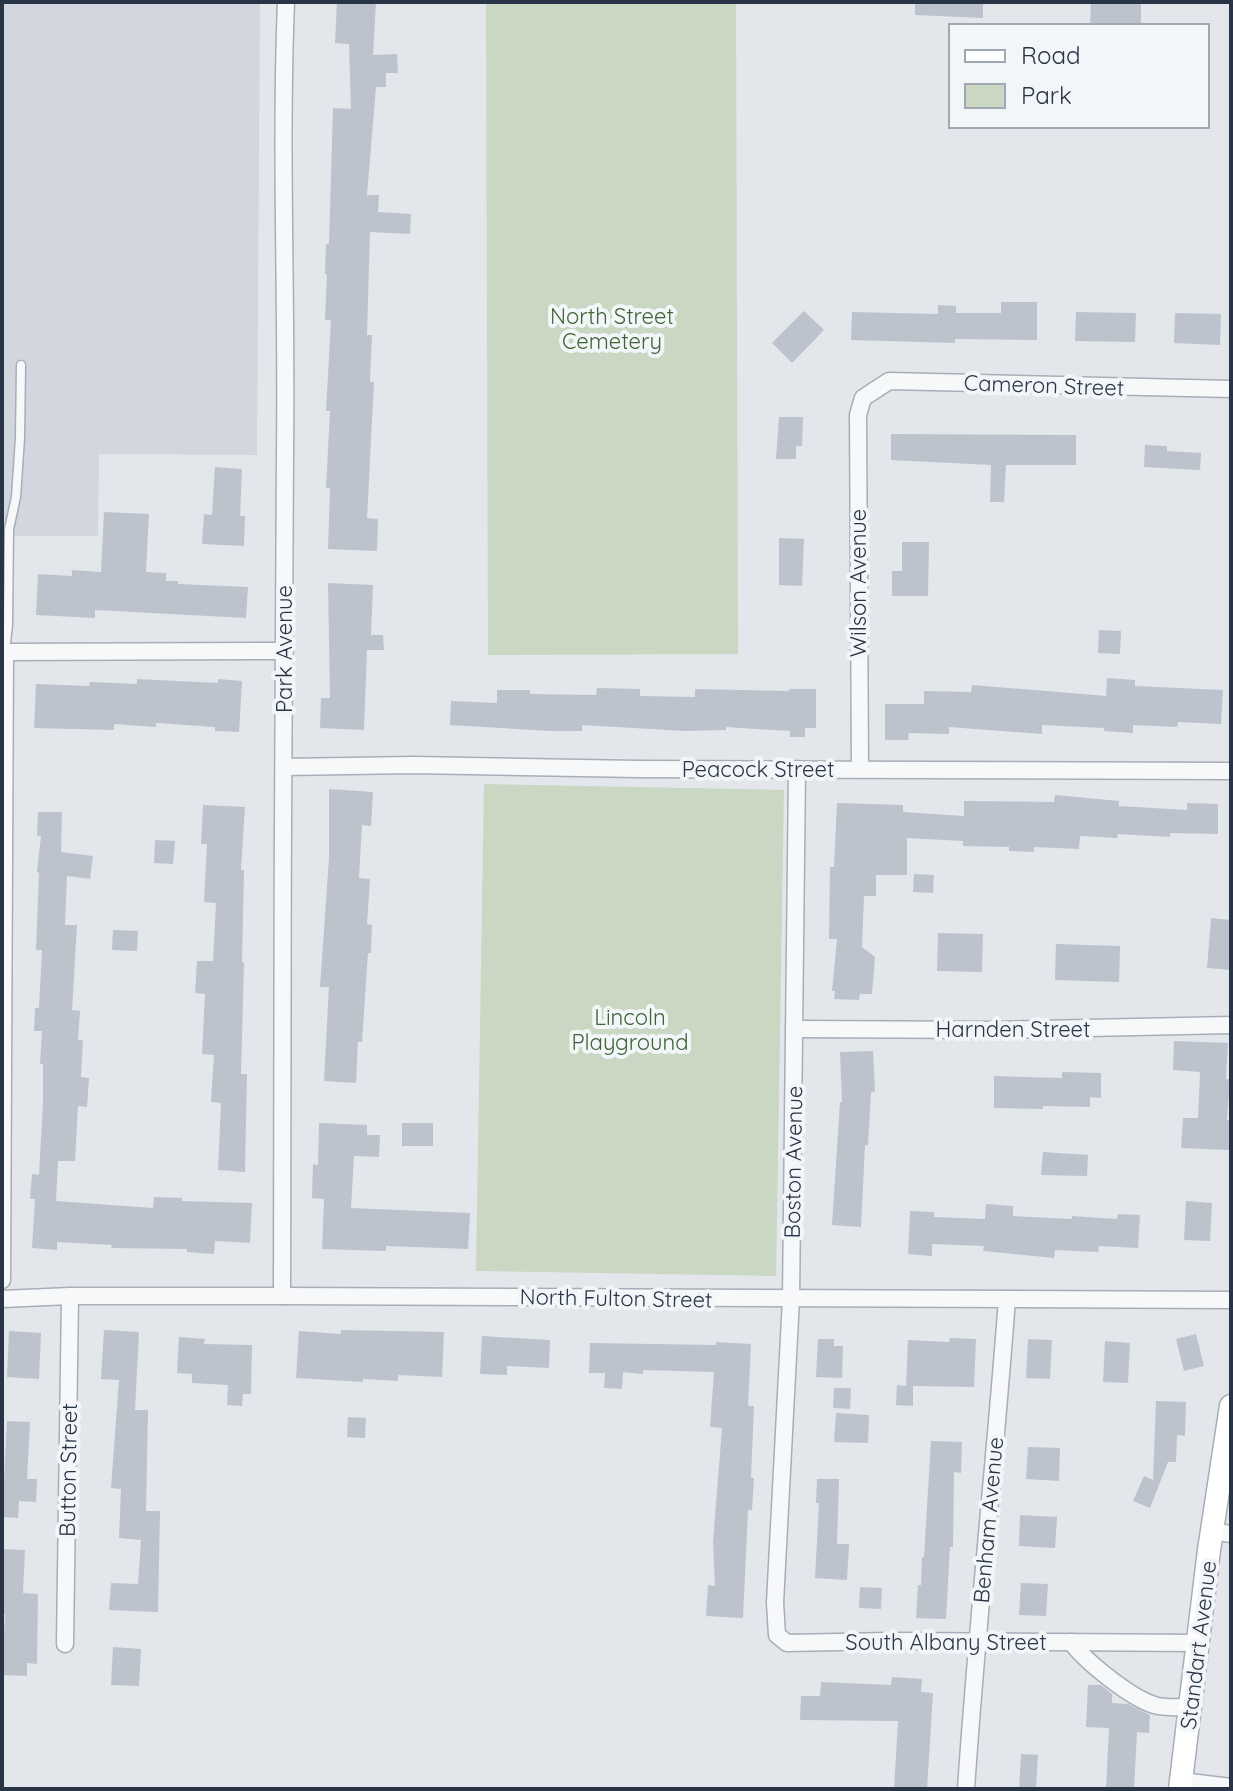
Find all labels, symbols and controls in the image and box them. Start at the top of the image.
legend [949,24,1209,128]
text: Road [1021,40,1081,70]
text: Park [1021,80,1072,110]
park label: North Street Cemetery [550,302,674,355]
street label: Cameron Street [963,368,1125,402]
street label: Wilson Avenue [844,509,872,657]
street label: Park Avenue [270,585,298,713]
street label: Peacock Street [682,755,834,783]
park label: Lincoln Playground [571,1003,689,1056]
street label: Harnden Street [936,1015,1090,1043]
street label: Boston Avenue [778,1086,808,1238]
street label: North Fulton Street [519,1282,713,1314]
street label: Button Street [53,1403,83,1537]
street label: Benham Avenue [967,1436,1009,1604]
street label: Standart Avenue [1174,1559,1222,1731]
street label: South Albany Street [845,1628,1047,1656]

